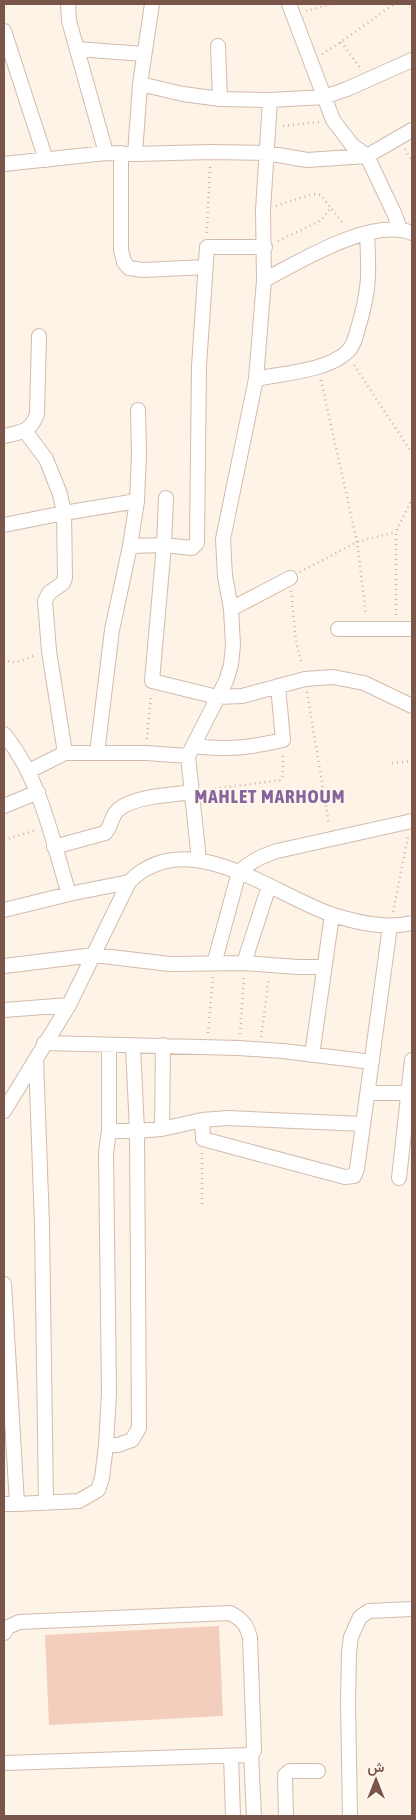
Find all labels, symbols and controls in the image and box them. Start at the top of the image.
district label: MAHLET MARHOUM [194,785,346,807]
north arrow [351,1755,401,1805]
text: ش [368,1759,385,1776]

